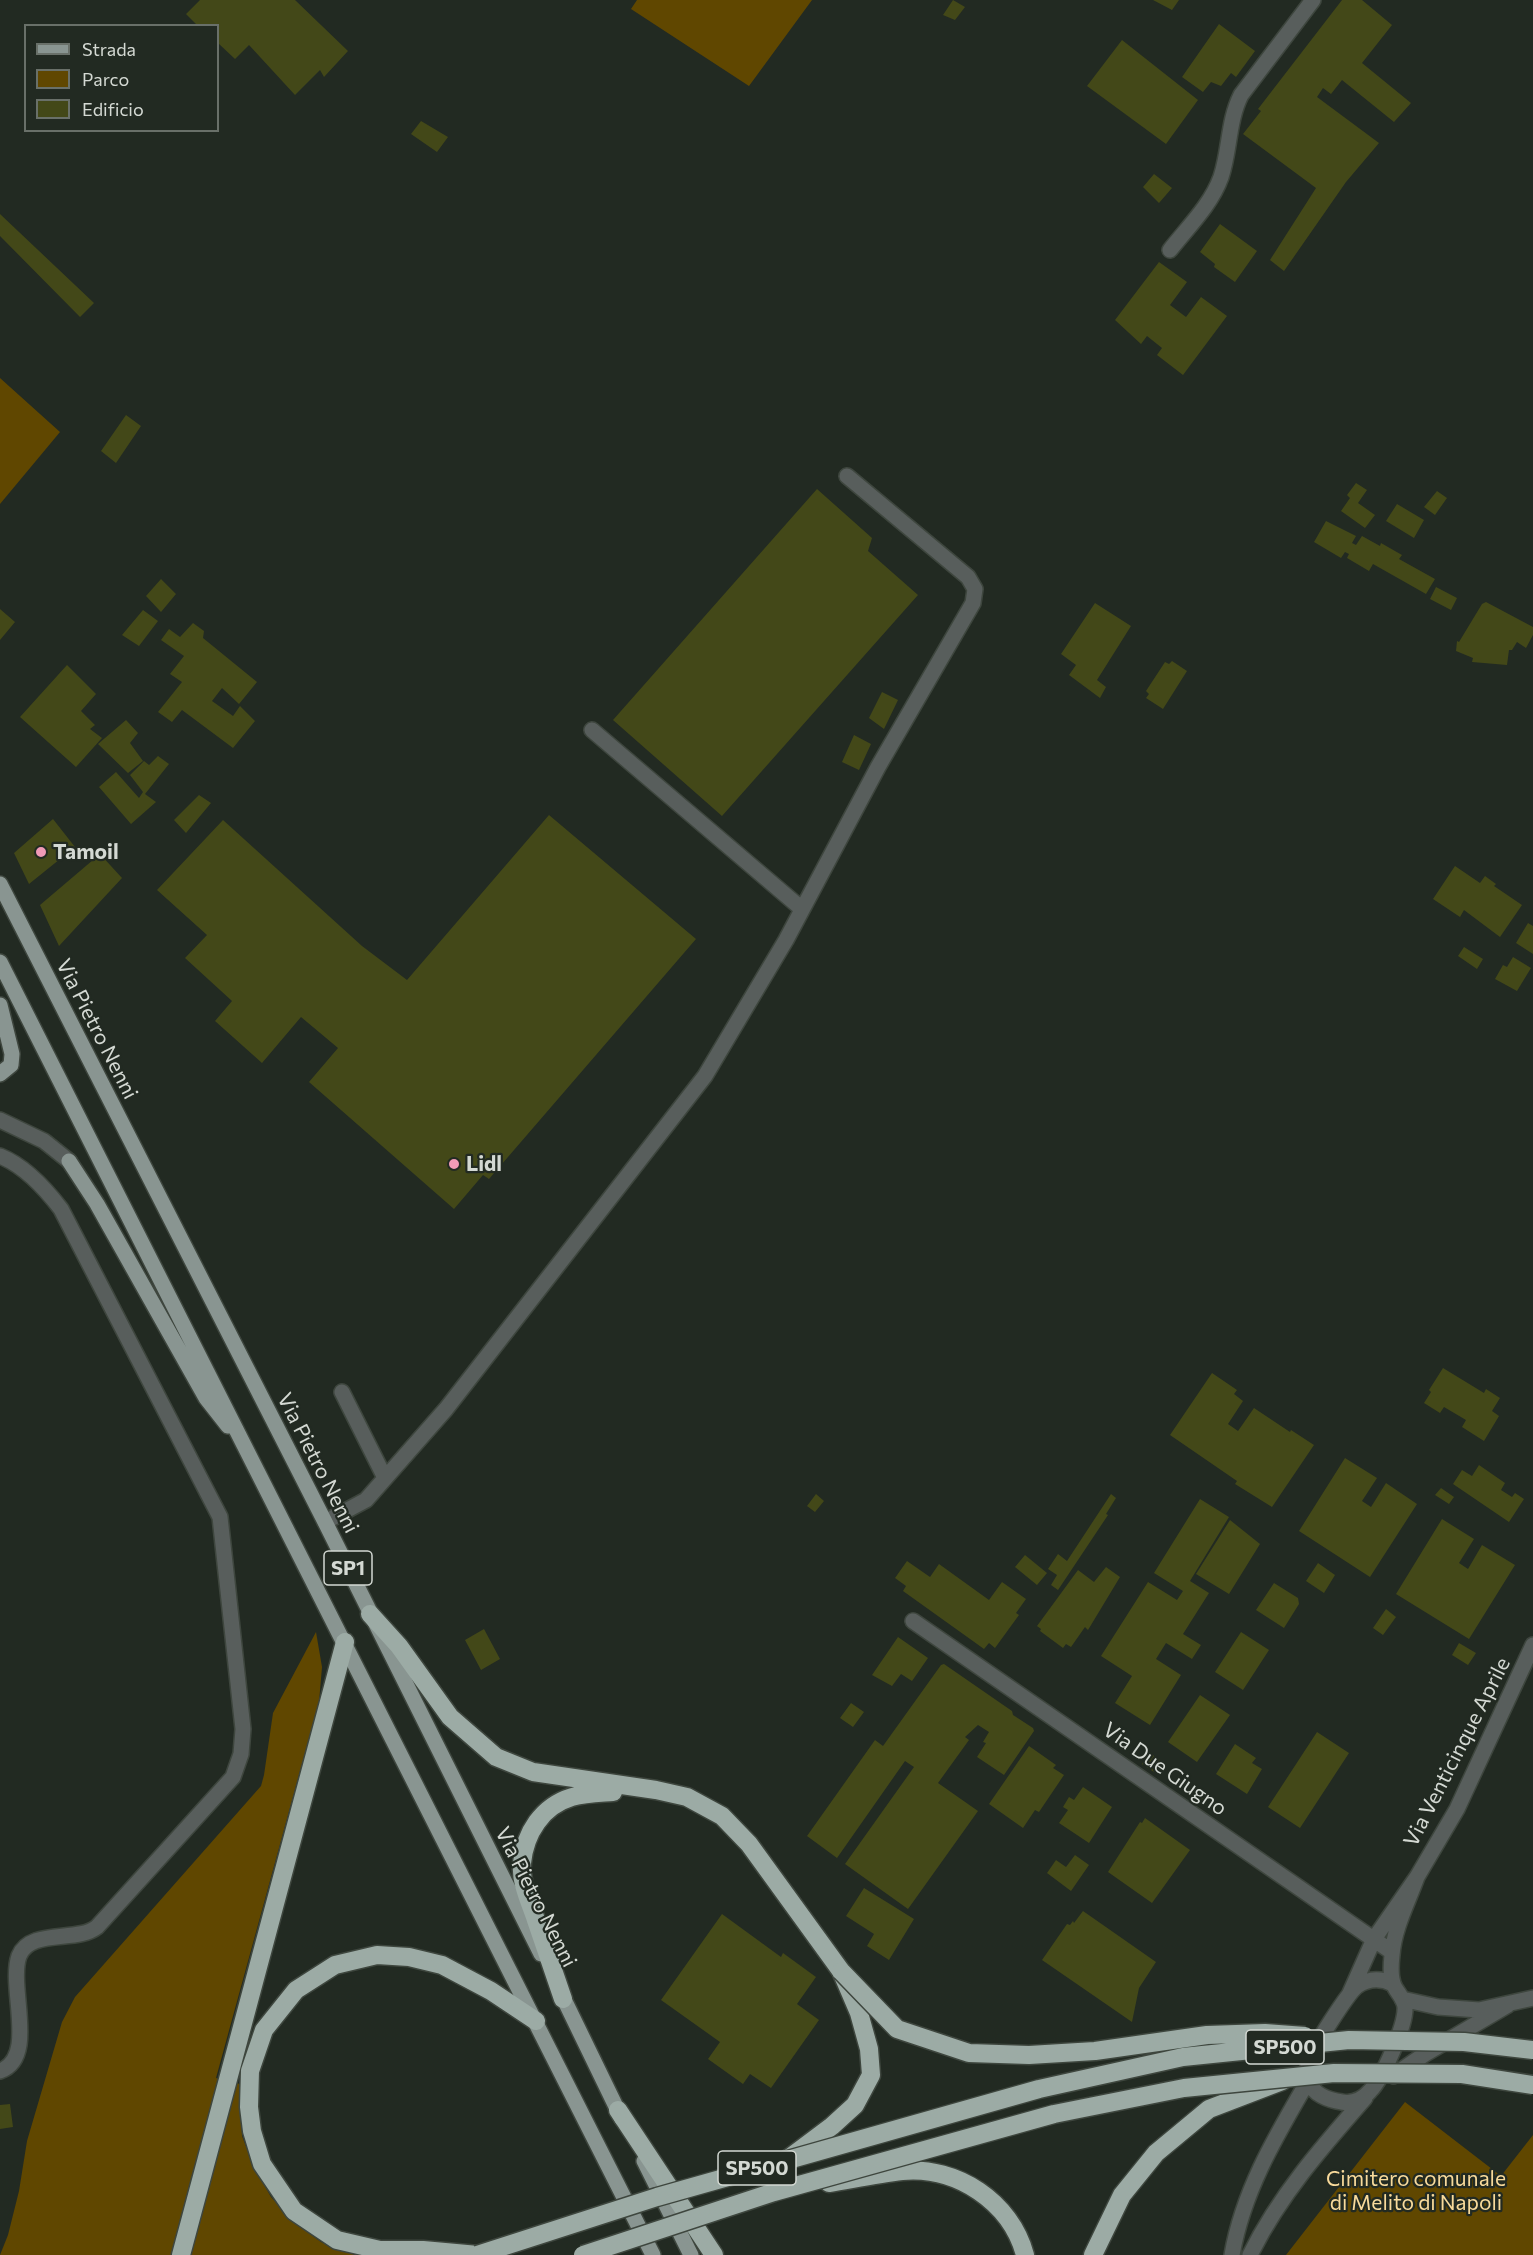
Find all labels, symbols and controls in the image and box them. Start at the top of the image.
legend [24,24,219,132]
text: Strada [82,38,136,60]
text: Parco [82,68,129,90]
text: Edificio [82,98,144,120]
place label: Tamoil [53,839,119,865]
marker: Tamoil [34,845,48,859]
street label: Via Pietro Nenni [51,955,143,1103]
place label: Lidl [466,1151,502,1177]
marker: Lidl [447,1157,461,1171]
street label: Via Pietro Nenni [272,1389,364,1537]
road number: SP1 [324,1551,372,1585]
street label: Via Venticinque Aprile [1398,1653,1516,1851]
street label: Via Due Giugno [1098,1717,1232,1821]
street label: Via Pietro Nenni [490,1823,582,1971]
road number: SP500 [1246,2030,1324,2064]
road number: SP500 [718,2151,796,2185]
park label: Cimitero comunale di Melito di Napoli [1326,2166,1506,2216]

